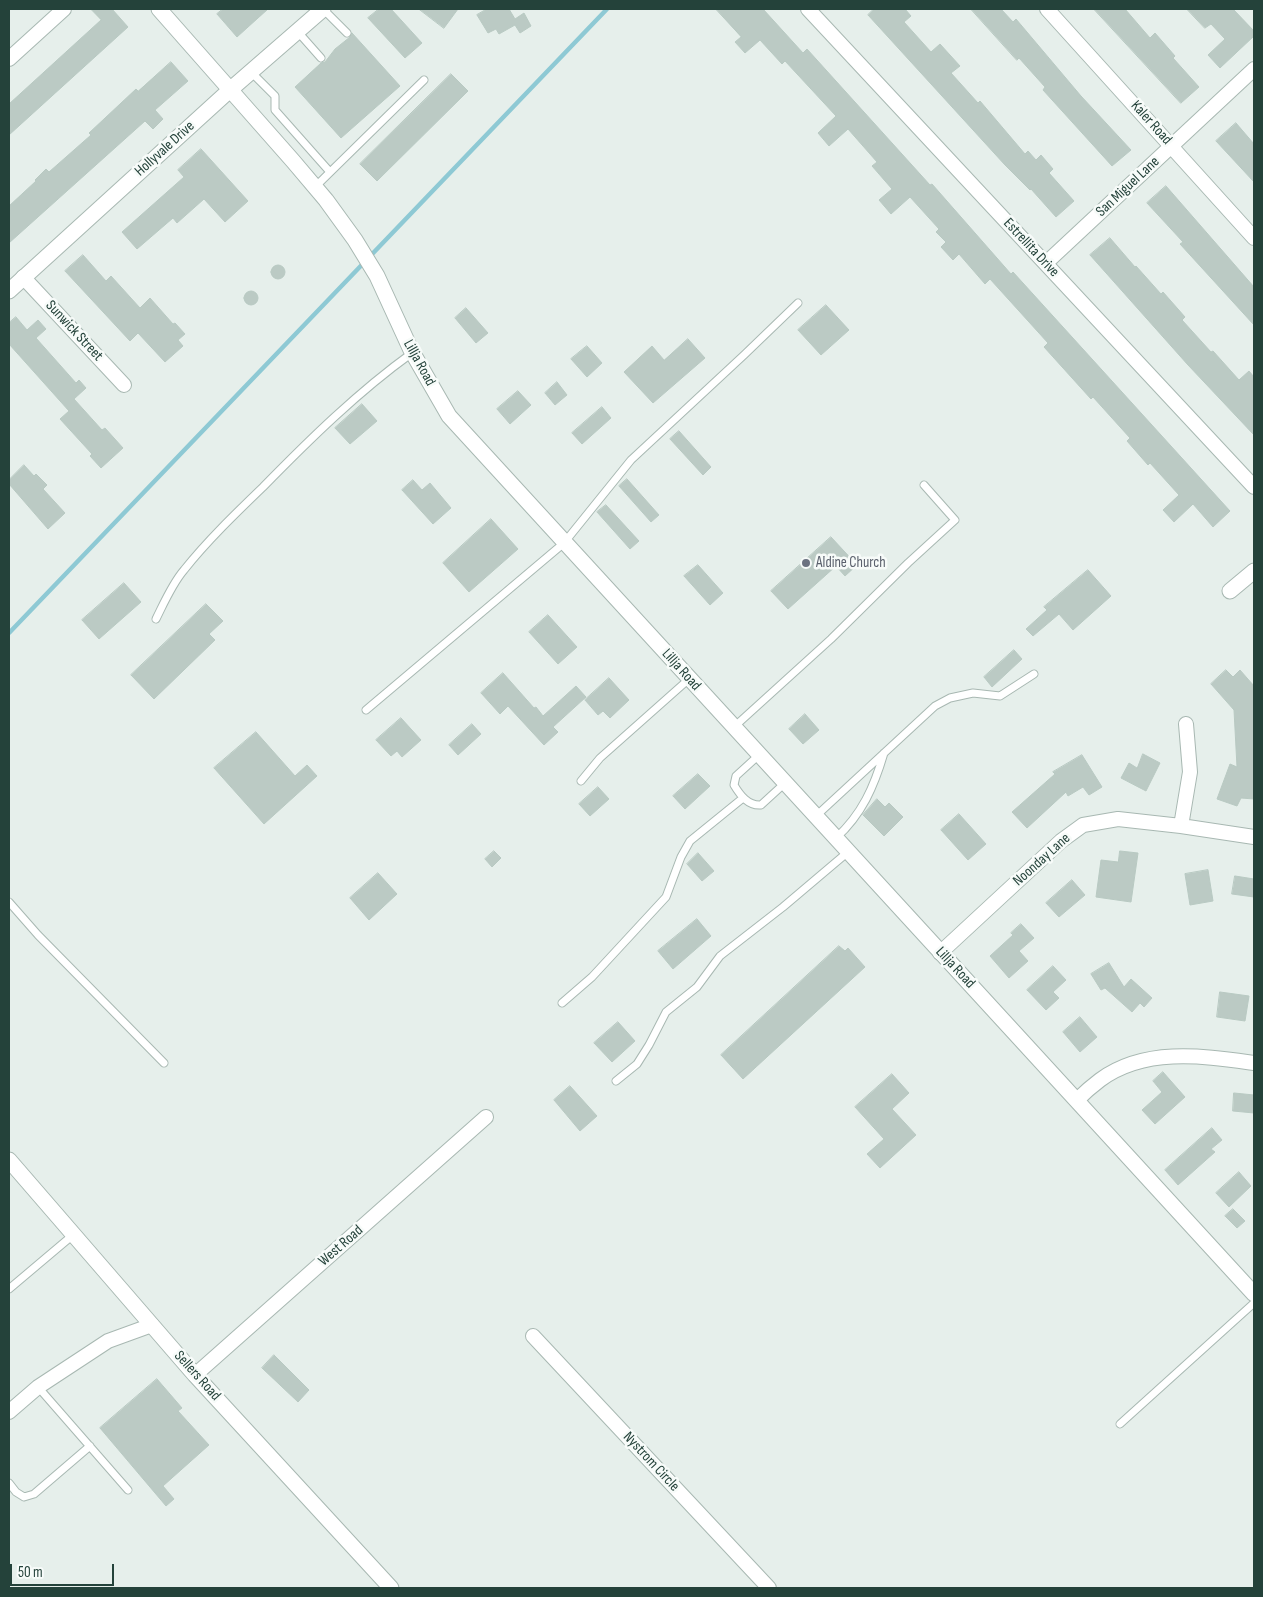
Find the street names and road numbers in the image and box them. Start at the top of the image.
street label: Kaler Road [1127,97,1175,149]
street label: Hollyvale Drive [131,118,199,180]
street label: San Miguel Lane [1093,153,1163,221]
street label: Estrellita Drive [999,215,1063,281]
street label: Sunwick Street [41,297,107,365]
street label: Lillja Road [399,337,439,389]
street label: Lillja Road [658,645,704,695]
street label: Noonday Lane [1010,830,1074,890]
street label: Lillja Road [931,944,979,992]
street label: West Road [315,1222,367,1270]
street label: Sellers Road [170,1347,224,1405]
street label: Nystrom Circle [619,1429,683,1495]

